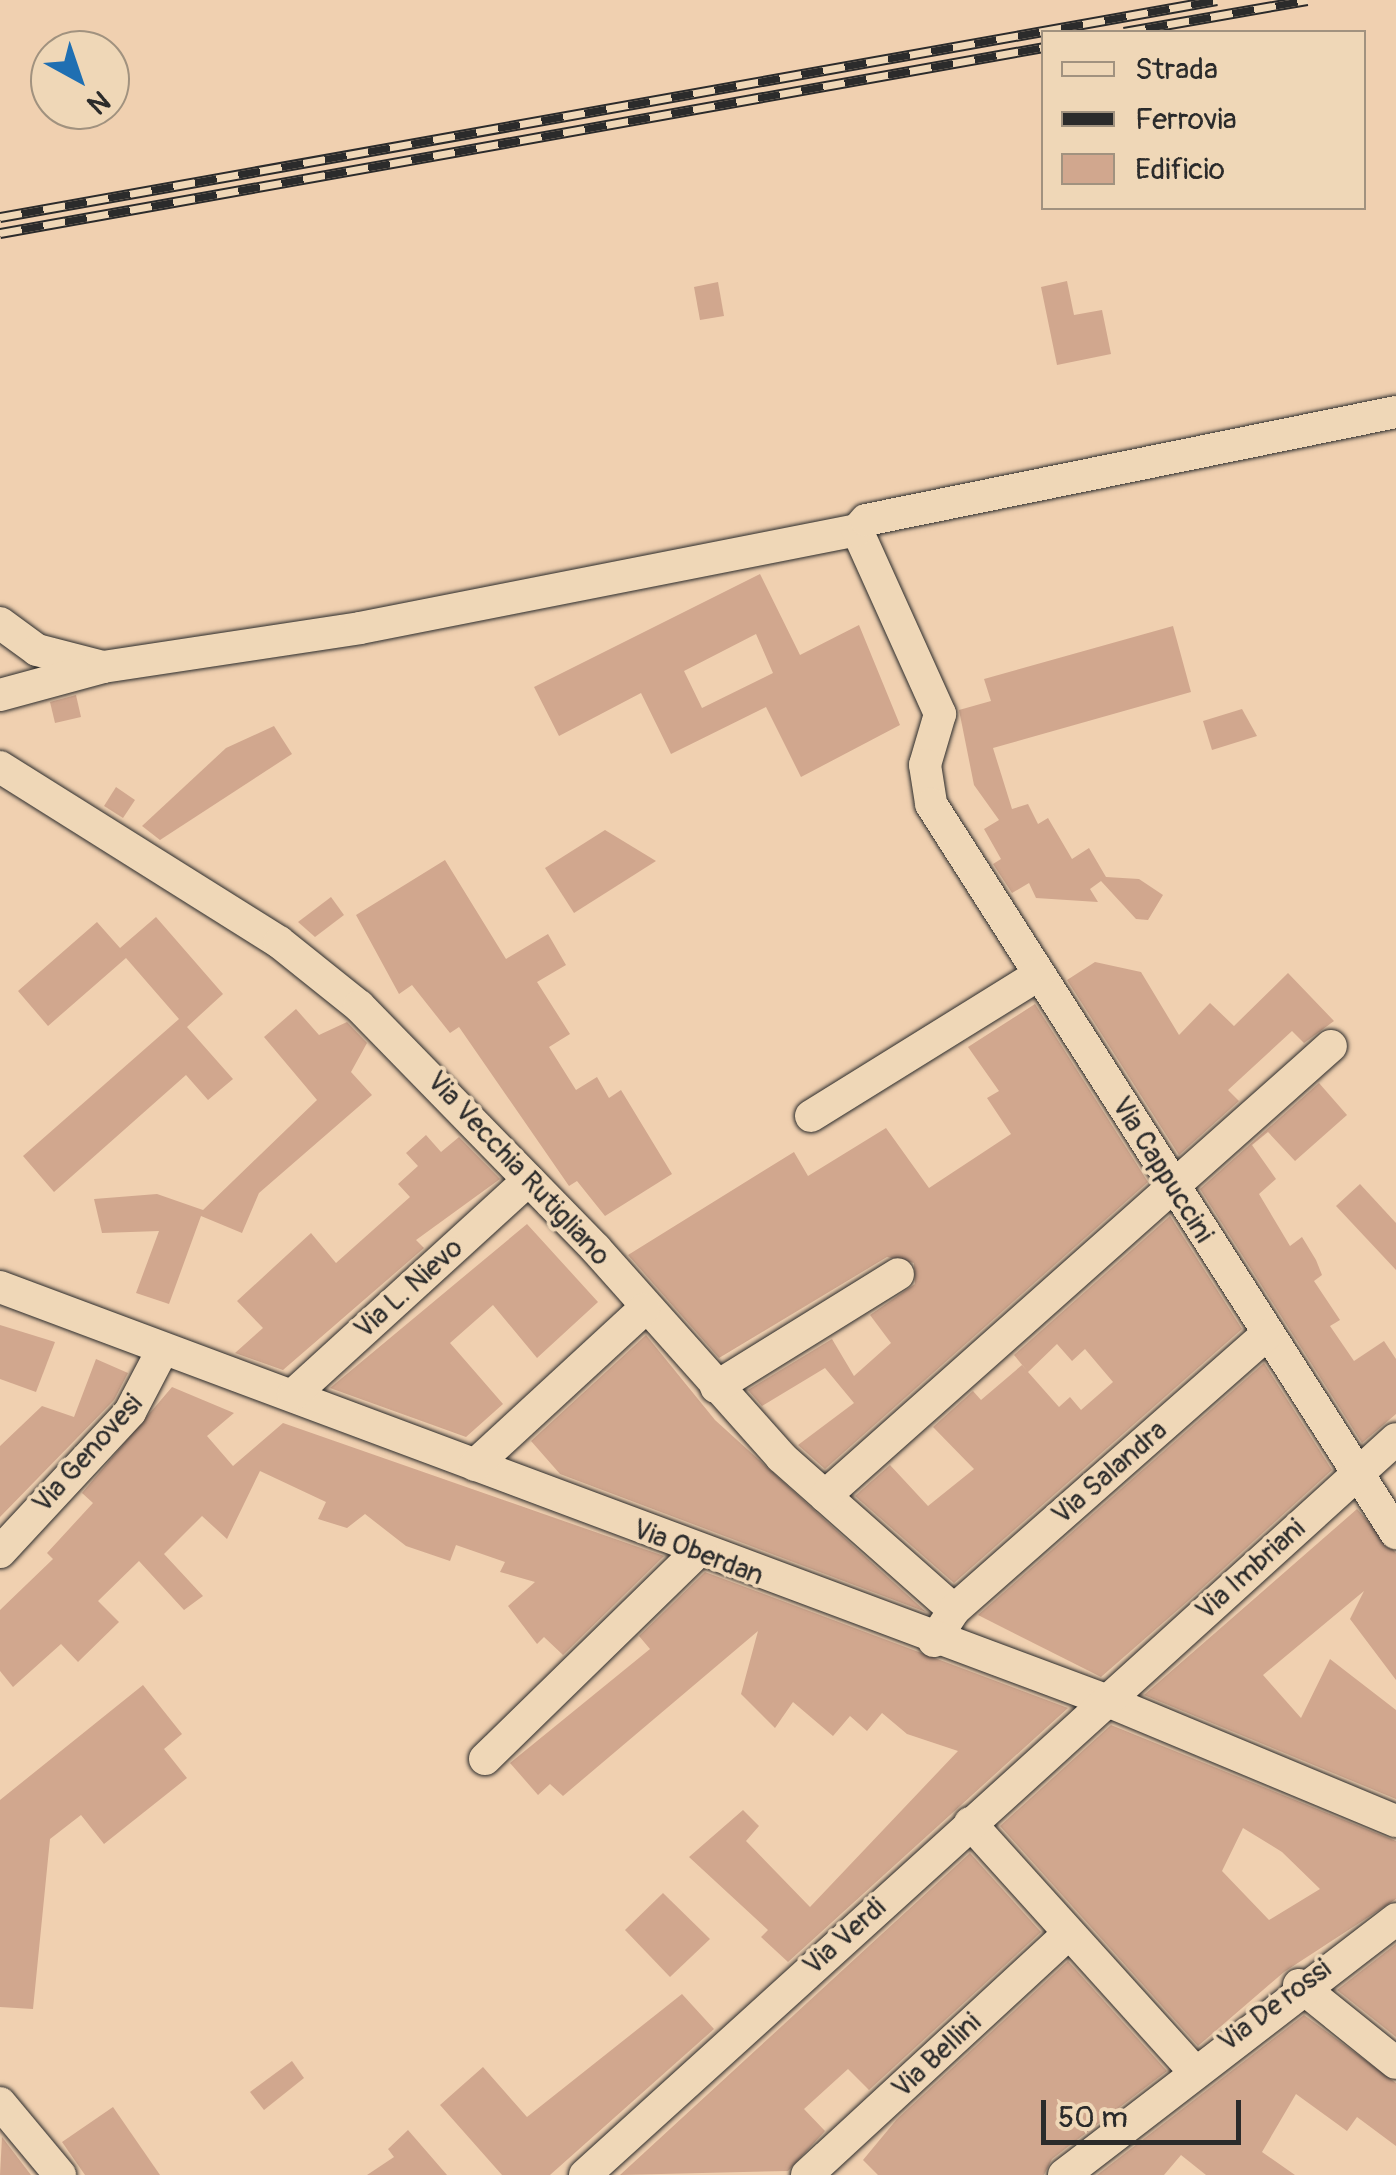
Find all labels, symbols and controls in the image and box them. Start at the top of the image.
north arrow [30,30,130,130]
legend [1041,30,1366,210]
text: Strada [1135,51,1218,88]
text: N [80,82,117,121]
text: Ferrovia [1135,101,1237,138]
text: Edificio [1135,151,1225,188]
street label: Via Vecchia Rutigliano [419,1065,617,1273]
street label: Via Cappuccini [1104,1091,1220,1249]
street label: Via L. Nievo [348,1232,470,1346]
street label: Via Genovesi [26,1388,150,1520]
street label: Via Salandra [1046,1414,1174,1532]
street label: Via Imbriani [1189,1512,1313,1628]
street label: Via Oberdan [628,1513,768,1593]
street label: Via Verdi [797,1891,893,1983]
street label: Via De rossi [1212,1953,1338,2059]
street label: Via Bellini [886,2006,988,2106]
scale bar [1046,2080,1246,2142]
text: 50 m [1058,2099,1128,2136]

